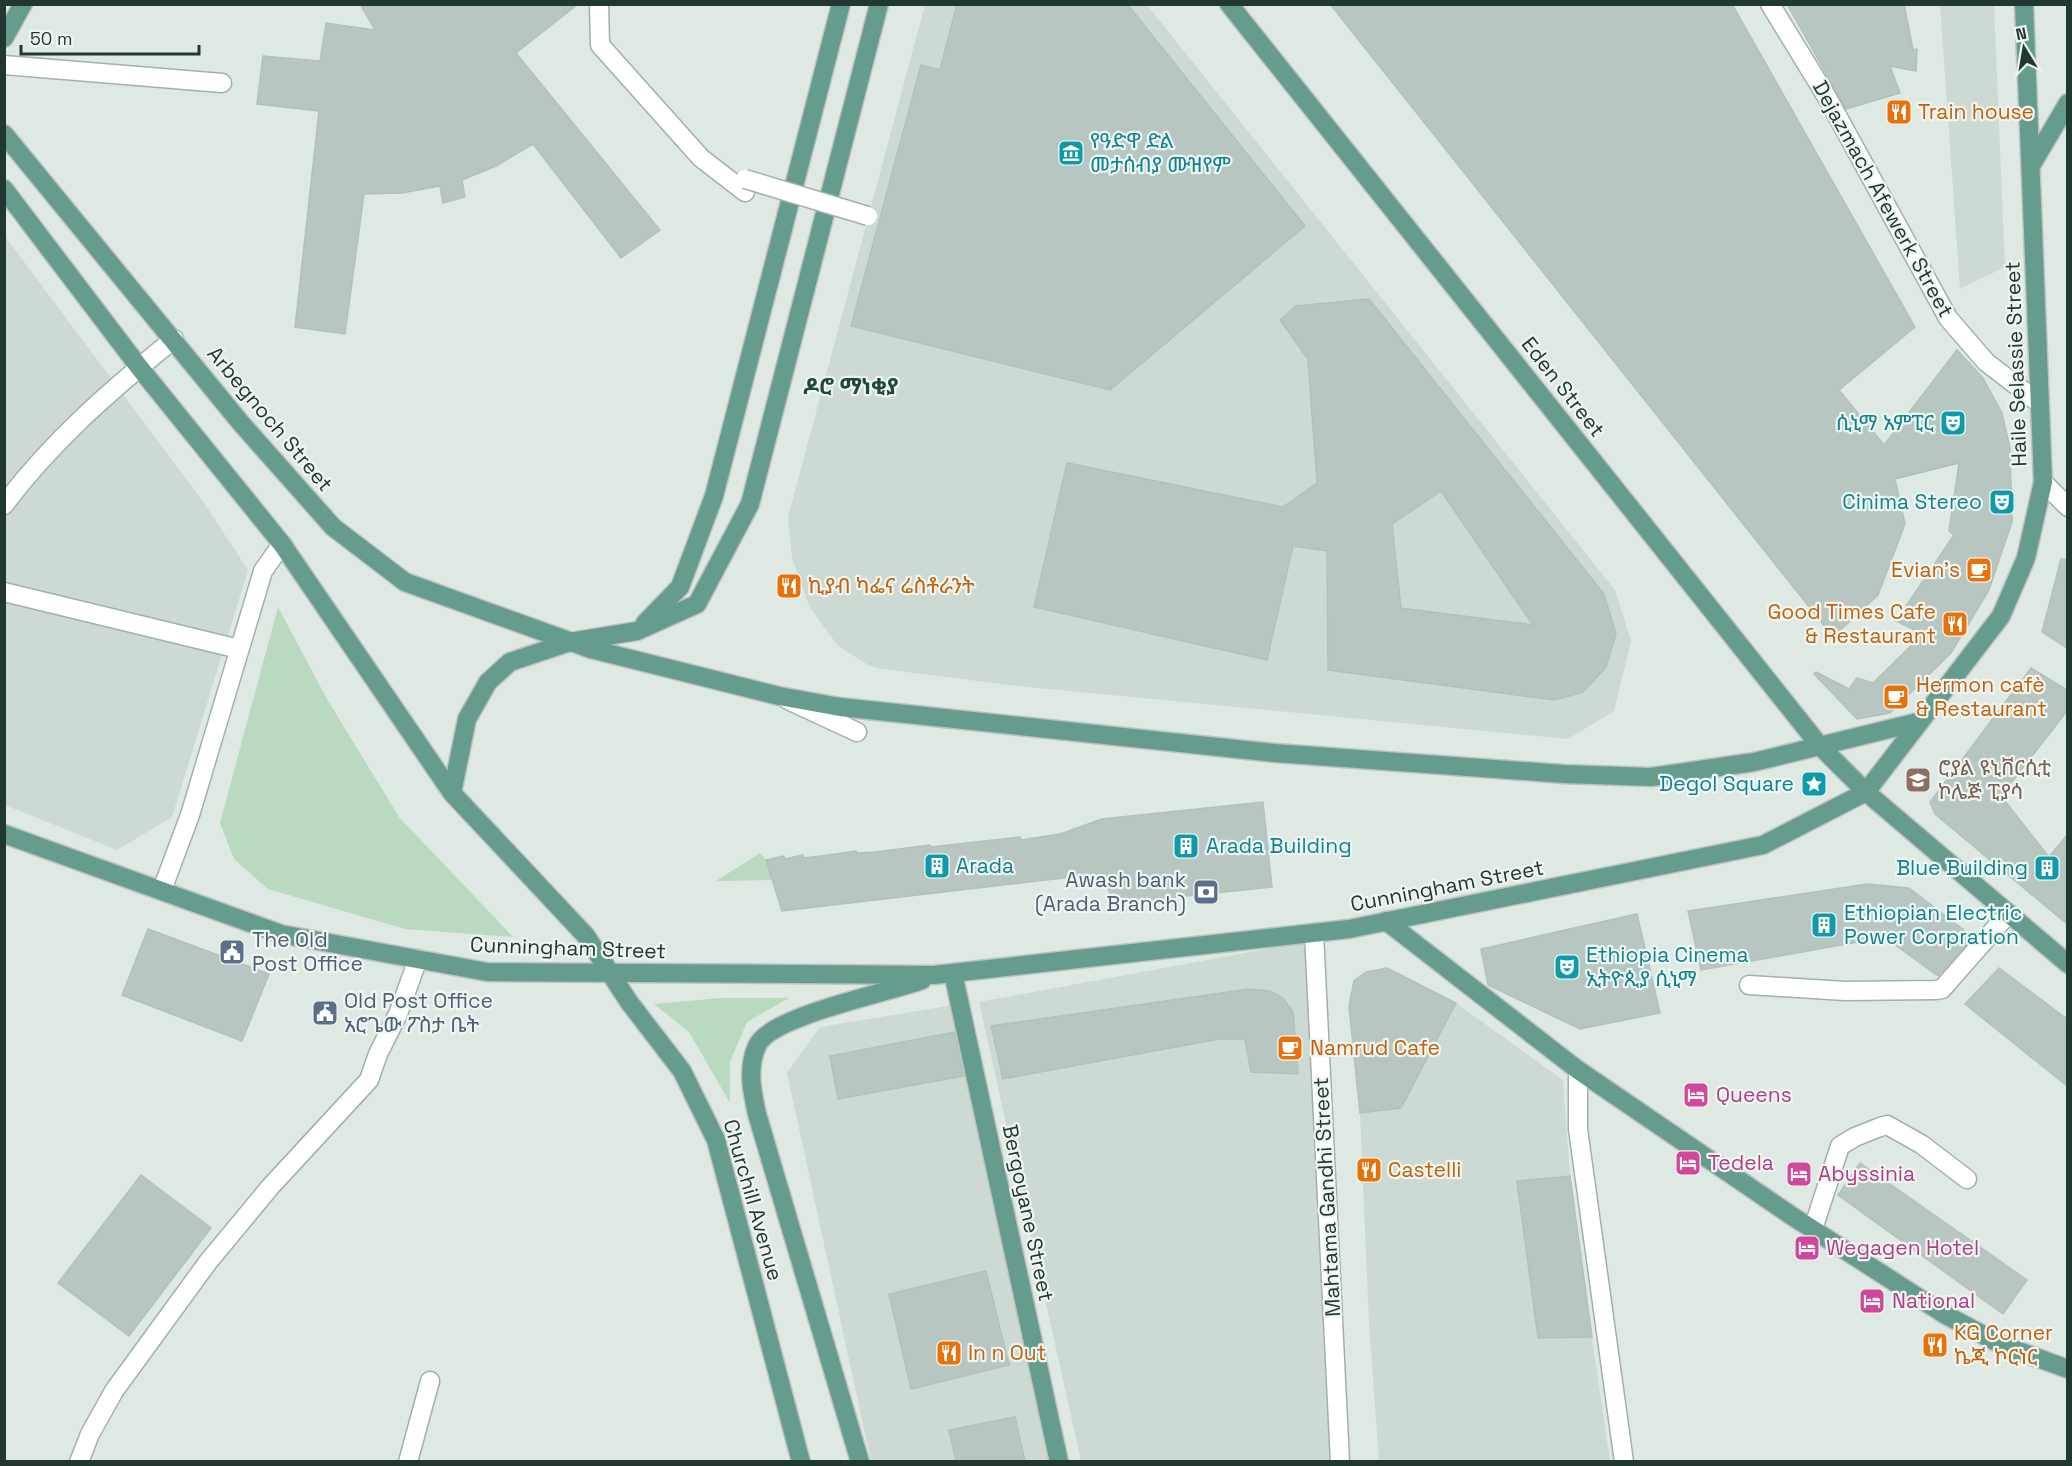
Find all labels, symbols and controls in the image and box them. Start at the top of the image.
scale bar [21,18,200,56]
north arrow [1994,18,2054,78]
text: N [2014,22,2029,45]
text: 50 m [30,27,72,50]
street label: Dejazmach Afewerk Street [1807,76,1960,322]
restaurant icon: Train house [1884,97,1914,127]
place label: Train house [1918,98,2034,125]
place label: የዓድዋ ድል መታሰብያ ሙዝየም [1090,127,1231,178]
museum icon: የዓድዋ ድል መታሰብያ ሙዝየም [1056,138,1086,168]
street label: Haile Selassie Street [1998,261,2033,467]
street label: Eden Street [1516,331,1611,442]
street label: Arbegnoch Street [202,341,339,497]
district label: ዶሮ ማነቂያ [804,372,898,400]
theatre icon: ሲኒማ አምፒር [1938,408,1968,438]
place label: ሲኒማ አምፒር [1836,409,1934,436]
theatre icon: Cinima Stereo [1987,487,2017,517]
place label: Cinima Stereo [1842,488,1982,515]
cafe icon: Evian's [1964,555,1994,585]
place label: Evian's [1891,556,1960,583]
restaurant icon: ኪያብ ካፌና ሬስቶራንት [774,571,804,601]
place label: ኪያብ ካፌና ሬስቶራንት [808,572,975,599]
place label: Good Times Cafe & Restaurant [1767,598,1936,649]
restaurant icon: Good Times Cafe & Restaurant [1940,609,1970,639]
place label: Hermon cafè & Restaurant [1916,671,2047,722]
cafe icon: Hermon cafè & Restaurant [1881,682,1911,712]
place label: ሮያል ዩኒቨርሲቲ ኮሌጅ ፒያሳ [1938,754,2051,805]
school or university icon: ሮያል ዩኒቨርሲቲ ኮሌጅ ፒያሳ [1903,765,1933,795]
place icon: Degol Square [1799,769,1829,799]
place label: Degol Square [1659,770,1794,797]
building icon: Arada Building [1171,831,1201,861]
place label: Arada Building [1206,832,1352,859]
building icon: Arada [922,851,952,881]
place label: Arada [956,852,1014,879]
building icon: Blue Building [2032,853,2062,883]
street label: Cunningham Street [1348,854,1546,917]
place label: Blue Building [1896,854,2028,881]
place label: Awash bank (Arada Branch) [1035,866,1186,917]
bank icon: Awash bank (Arada Branch) [1191,877,1221,907]
place label: Ethiopian Electric Power Corpration [1844,899,2022,950]
building icon: Ethiopian Electric Power Corpration [1809,910,1839,940]
place label: The Old Post Office [252,926,363,977]
street label: Cunningham Street [470,931,667,964]
public building icon: The Old Post Office [217,937,247,967]
place label: Ethiopia Cinema ኢትዮጲያ ሲኒማ [1586,941,1749,992]
theatre icon: Ethiopia Cinema ኢትዮጲያ ሲኒማ [1552,952,1582,982]
place label: Old Post Office አሮጌው ፖስታ ቤት [344,987,493,1038]
public building icon: Old Post Office አሮጌው ፖስታ ቤት [310,998,340,1028]
cafe icon: Namrud Cafe [1275,1033,1305,1063]
place label: Namrud Cafe [1310,1034,1440,1061]
street label: Mahtama Gandhi Street [1307,1077,1346,1318]
hotel icon: Queens [1681,1080,1711,1110]
place label: Queens [1716,1081,1792,1108]
street label: Churchill Avenue [718,1116,789,1284]
street label: Bergoyane Street [997,1122,1060,1304]
hotel icon: Tedela [1673,1148,1703,1178]
place label: Tedela [1708,1149,1774,1176]
restaurant icon: Castelli [1354,1155,1384,1185]
place label: Castelli [1388,1156,1461,1183]
hotel icon: Abyssinia [1784,1159,1814,1189]
place label: Abyssinia [1818,1160,1915,1187]
hotel icon: Wegagen Hotel [1792,1233,1822,1263]
place label: Wegagen Hotel [1826,1234,1979,1261]
hotel icon: National [1857,1286,1887,1316]
place label: National [1892,1287,1975,1314]
place label: KG Corner ኬጂ ኮርነር [1954,1319,2053,1370]
restaurant icon: KG Corner ኬጂ ኮርነር [1920,1330,1950,1360]
restaurant icon: In n Out [934,1338,964,1368]
place label: In n Out [968,1339,1046,1366]

